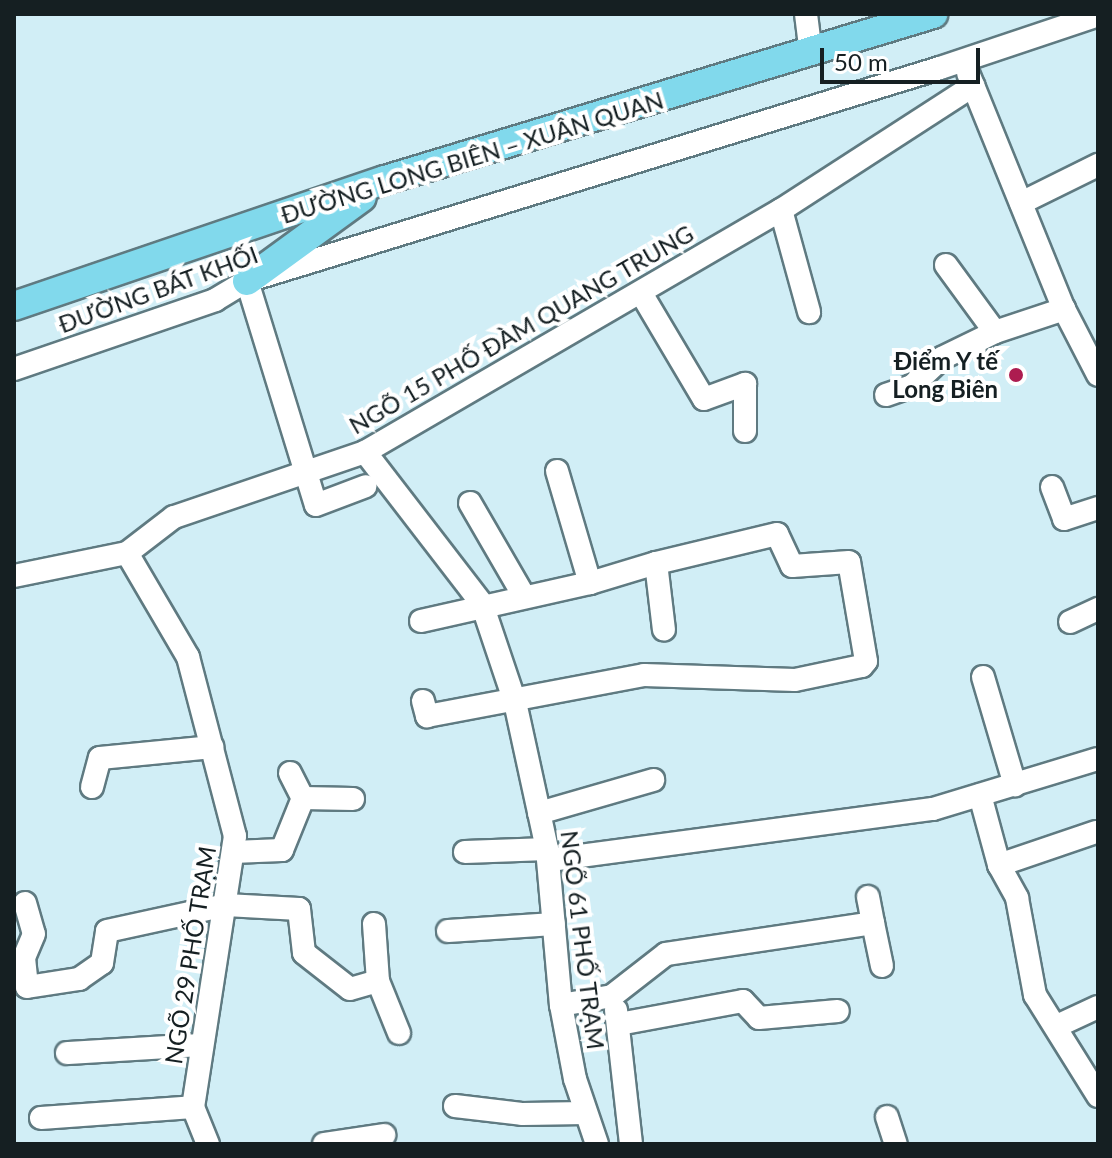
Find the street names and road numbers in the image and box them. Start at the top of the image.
street label: ĐƯỜNG LONG BIÊN – XUÂN QUAN [277,85,667,229]
street label: NGÕ 15 PHỐ ĐÀM QUANG TRUNG [344,218,698,440]
street label: ĐƯỜNG BÁT KHỐI [54,239,262,339]
street label: NGÕ 61 PHỐ TRẠM [555,829,611,1051]
street label: NGÕ 29 PHỐ TRẠM [158,844,222,1066]

